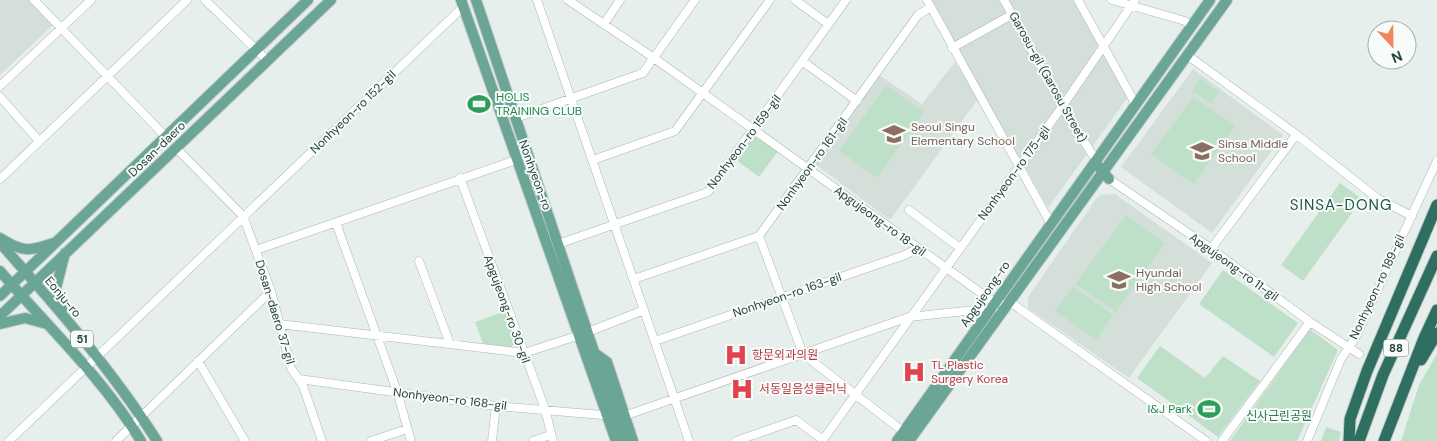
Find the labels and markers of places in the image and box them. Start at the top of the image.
place label: HOLIS TRAINING CLUB [496,89,582,119]
sports icon: HOLIS TRAINING CLUB [466,91,492,117]
place label: Seoul Singu Elementary School [911,119,1015,149]
school or university icon: Seoul Singu Elementary School [881,121,907,147]
place label: Sinsa Middle School [1218,136,1288,166]
school or university icon: Sinsa Middle School [1189,138,1215,164]
place label: Hyundai High School [1136,265,1201,295]
school or university icon: Hyundai High School [1106,267,1132,293]
hospital icon: 항문외과의원 [723,342,749,368]
place label: 항문외과의원 [752,347,818,363]
place label: TL Plastic Surgery Korea [931,357,1008,387]
hospital icon: TL Plastic Surgery Korea [901,359,927,385]
hospital icon: 서동일음성클리닉 [729,376,755,402]
place label: 서동일음성클리닉 [759,381,847,397]
sports icon: I&J Park [1196,396,1222,422]
place label: I&J Park [1147,401,1192,417]

